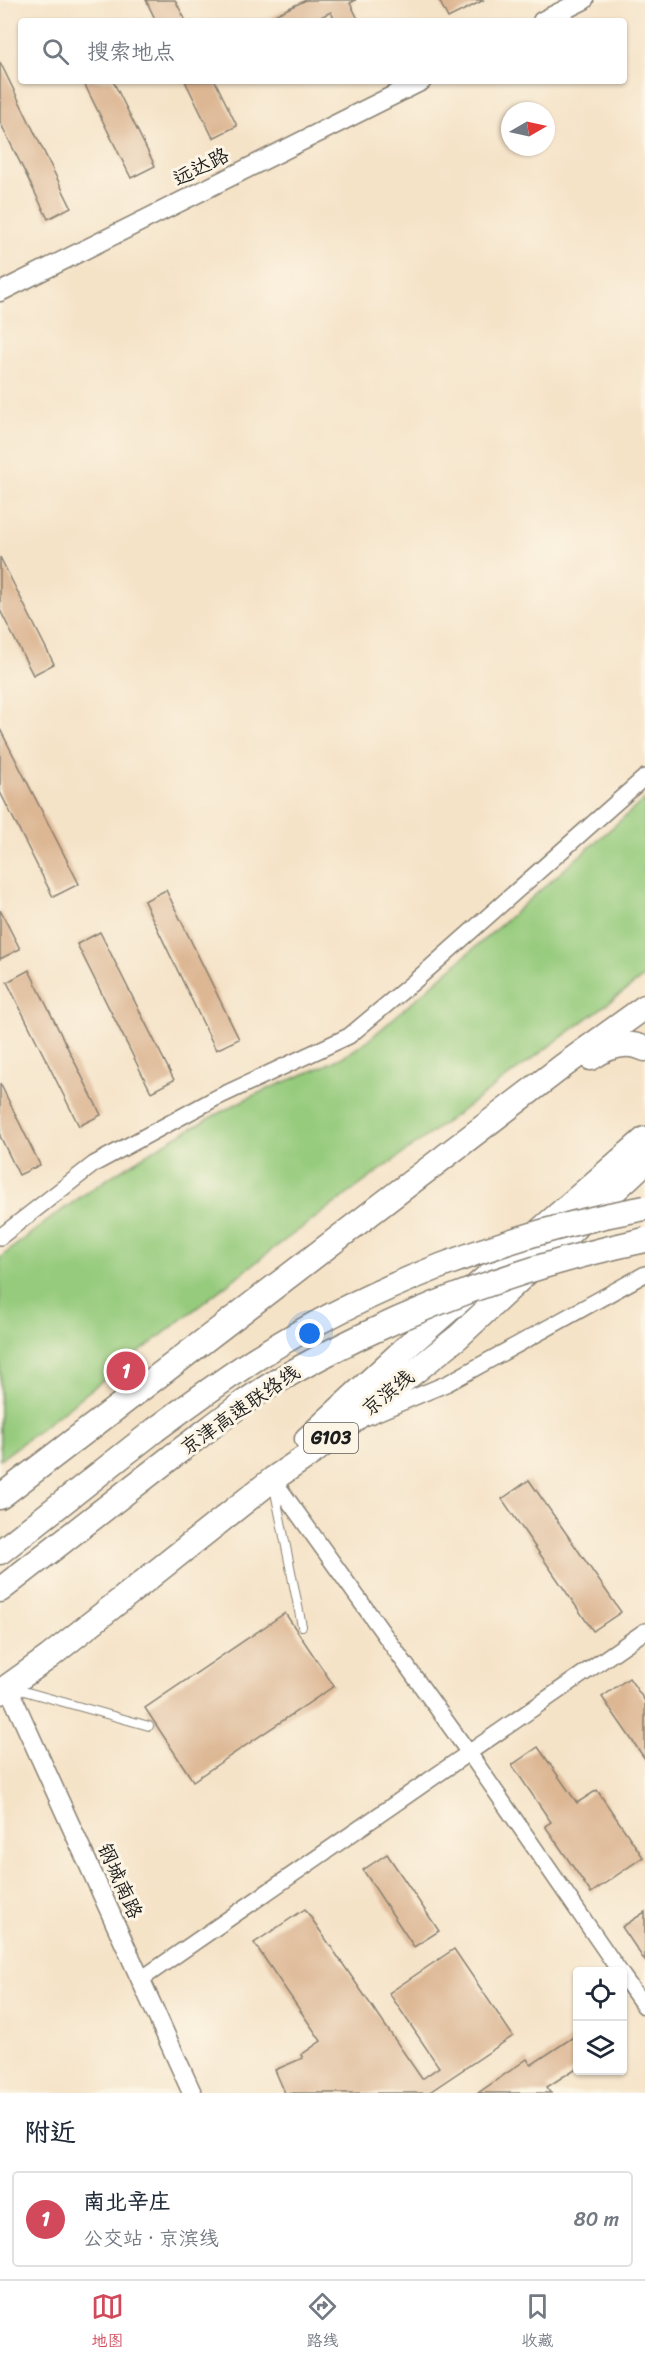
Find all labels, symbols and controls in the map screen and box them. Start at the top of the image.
search box [18,18,627,84]
text: 搜索地点 [87,32,175,71]
icon: search [39,35,72,68]
north arrow [501,102,555,156]
street label: 远达路 [166,137,237,196]
your location [295,1319,324,1348]
pin: 1 [106,1348,146,1394]
street label: 京津高速联络线 [173,1356,307,1464]
street label: 京滨线 [354,1361,422,1425]
road number: G103 [304,1423,358,1453]
street label: 钢城南路 [88,1837,153,1926]
map controls [573,1967,627,2075]
button: locate [573,1967,627,2021]
button: layers [573,2021,627,2075]
text: 附近 [24,2109,76,2155]
text: 南北辛庄 [83,2182,171,2221]
text: 1 [41,2202,50,2237]
text: 80 m [574,2202,619,2237]
text: 公交站 · 京滨线 [83,2221,219,2256]
tab: 地图 [91,2290,124,2355]
tab: 路线 [306,2290,339,2355]
tab: 收藏 [521,2290,554,2355]

